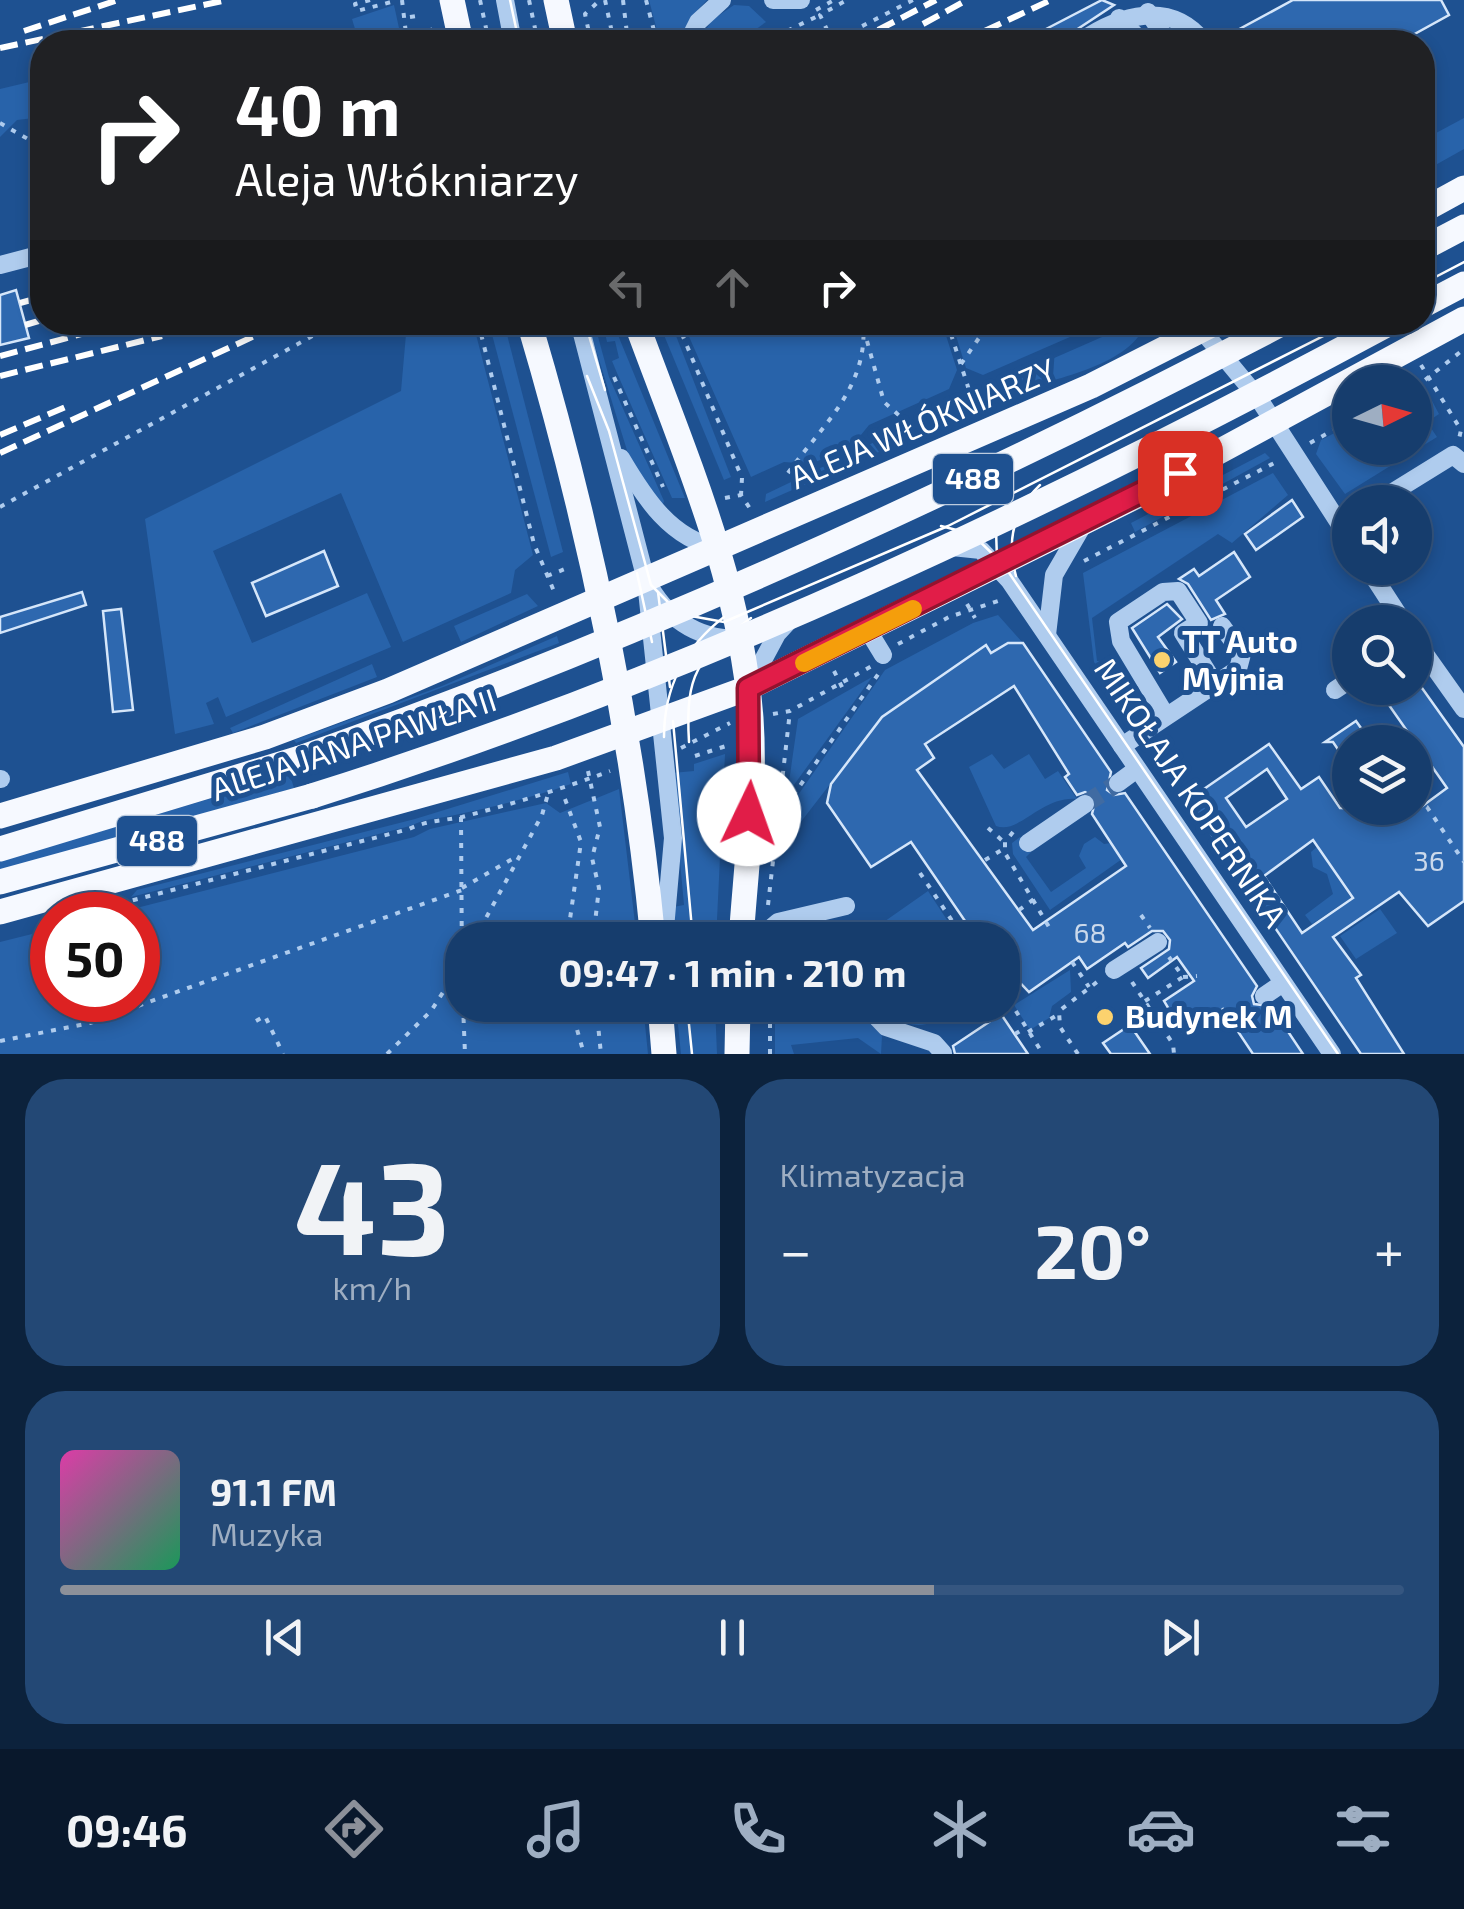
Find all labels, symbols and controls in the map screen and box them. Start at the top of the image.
text: 40 m [235,66,401,150]
icon: right [70,70,200,200]
text: Aleja Włókniarzy [235,151,579,205]
icon: left [600,260,655,315]
icon: ahead [705,260,760,315]
icon: right [810,260,865,315]
street label: ALEJA WŁÓKNIARZY [784,349,1061,495]
north arrow [1332,365,1432,465]
map controls [1332,365,1432,825]
pin [1138,431,1223,516]
icon: arrive [1153,446,1208,501]
road number: 488 [933,454,1013,504]
button: sound [1332,485,1432,585]
button: search [1332,605,1432,705]
place label: TT Auto Myjnia [1182,621,1298,697]
marker: TT Auto Myjnia [1151,649,1173,671]
street label: MIKOŁAJA KOPERNIKA [1088,650,1296,933]
street label: ALEJA JANA PAWŁA II [206,679,501,807]
button: layers [1332,725,1432,825]
position arrow [697,762,801,866]
road number: 488 [117,816,197,866]
house number: 36 [1413,843,1445,877]
speed limit sign: 50 [30,892,160,1022]
house number: 68 [1073,915,1107,949]
text: 09:47 · 1 min · 210 m [559,949,906,995]
place label: Budynek M [1125,996,1293,1035]
marker: Budynek M [1094,1006,1116,1028]
text: 43 [294,1125,451,1281]
text: Klimatyzacja [780,1155,966,1193]
text: 20° [1034,1204,1151,1294]
text: − [780,1216,812,1282]
text: + [1374,1216,1404,1282]
text: km/h [333,1268,412,1306]
text: 91.1 FM [210,1468,337,1514]
text: Muzyka [210,1514,323,1552]
icon: previous [257,1610,312,1665]
icon: pause [705,1610,760,1665]
icon: next [1153,1610,1208,1665]
icon: directions [319,1794,389,1864]
icon: music [521,1794,591,1864]
icon: phone [723,1794,793,1864]
icon: climate [925,1794,995,1864]
icon: car [1126,1794,1196,1864]
icon: filters [1328,1794,1398,1864]
text: 09:46 [66,1802,188,1856]

